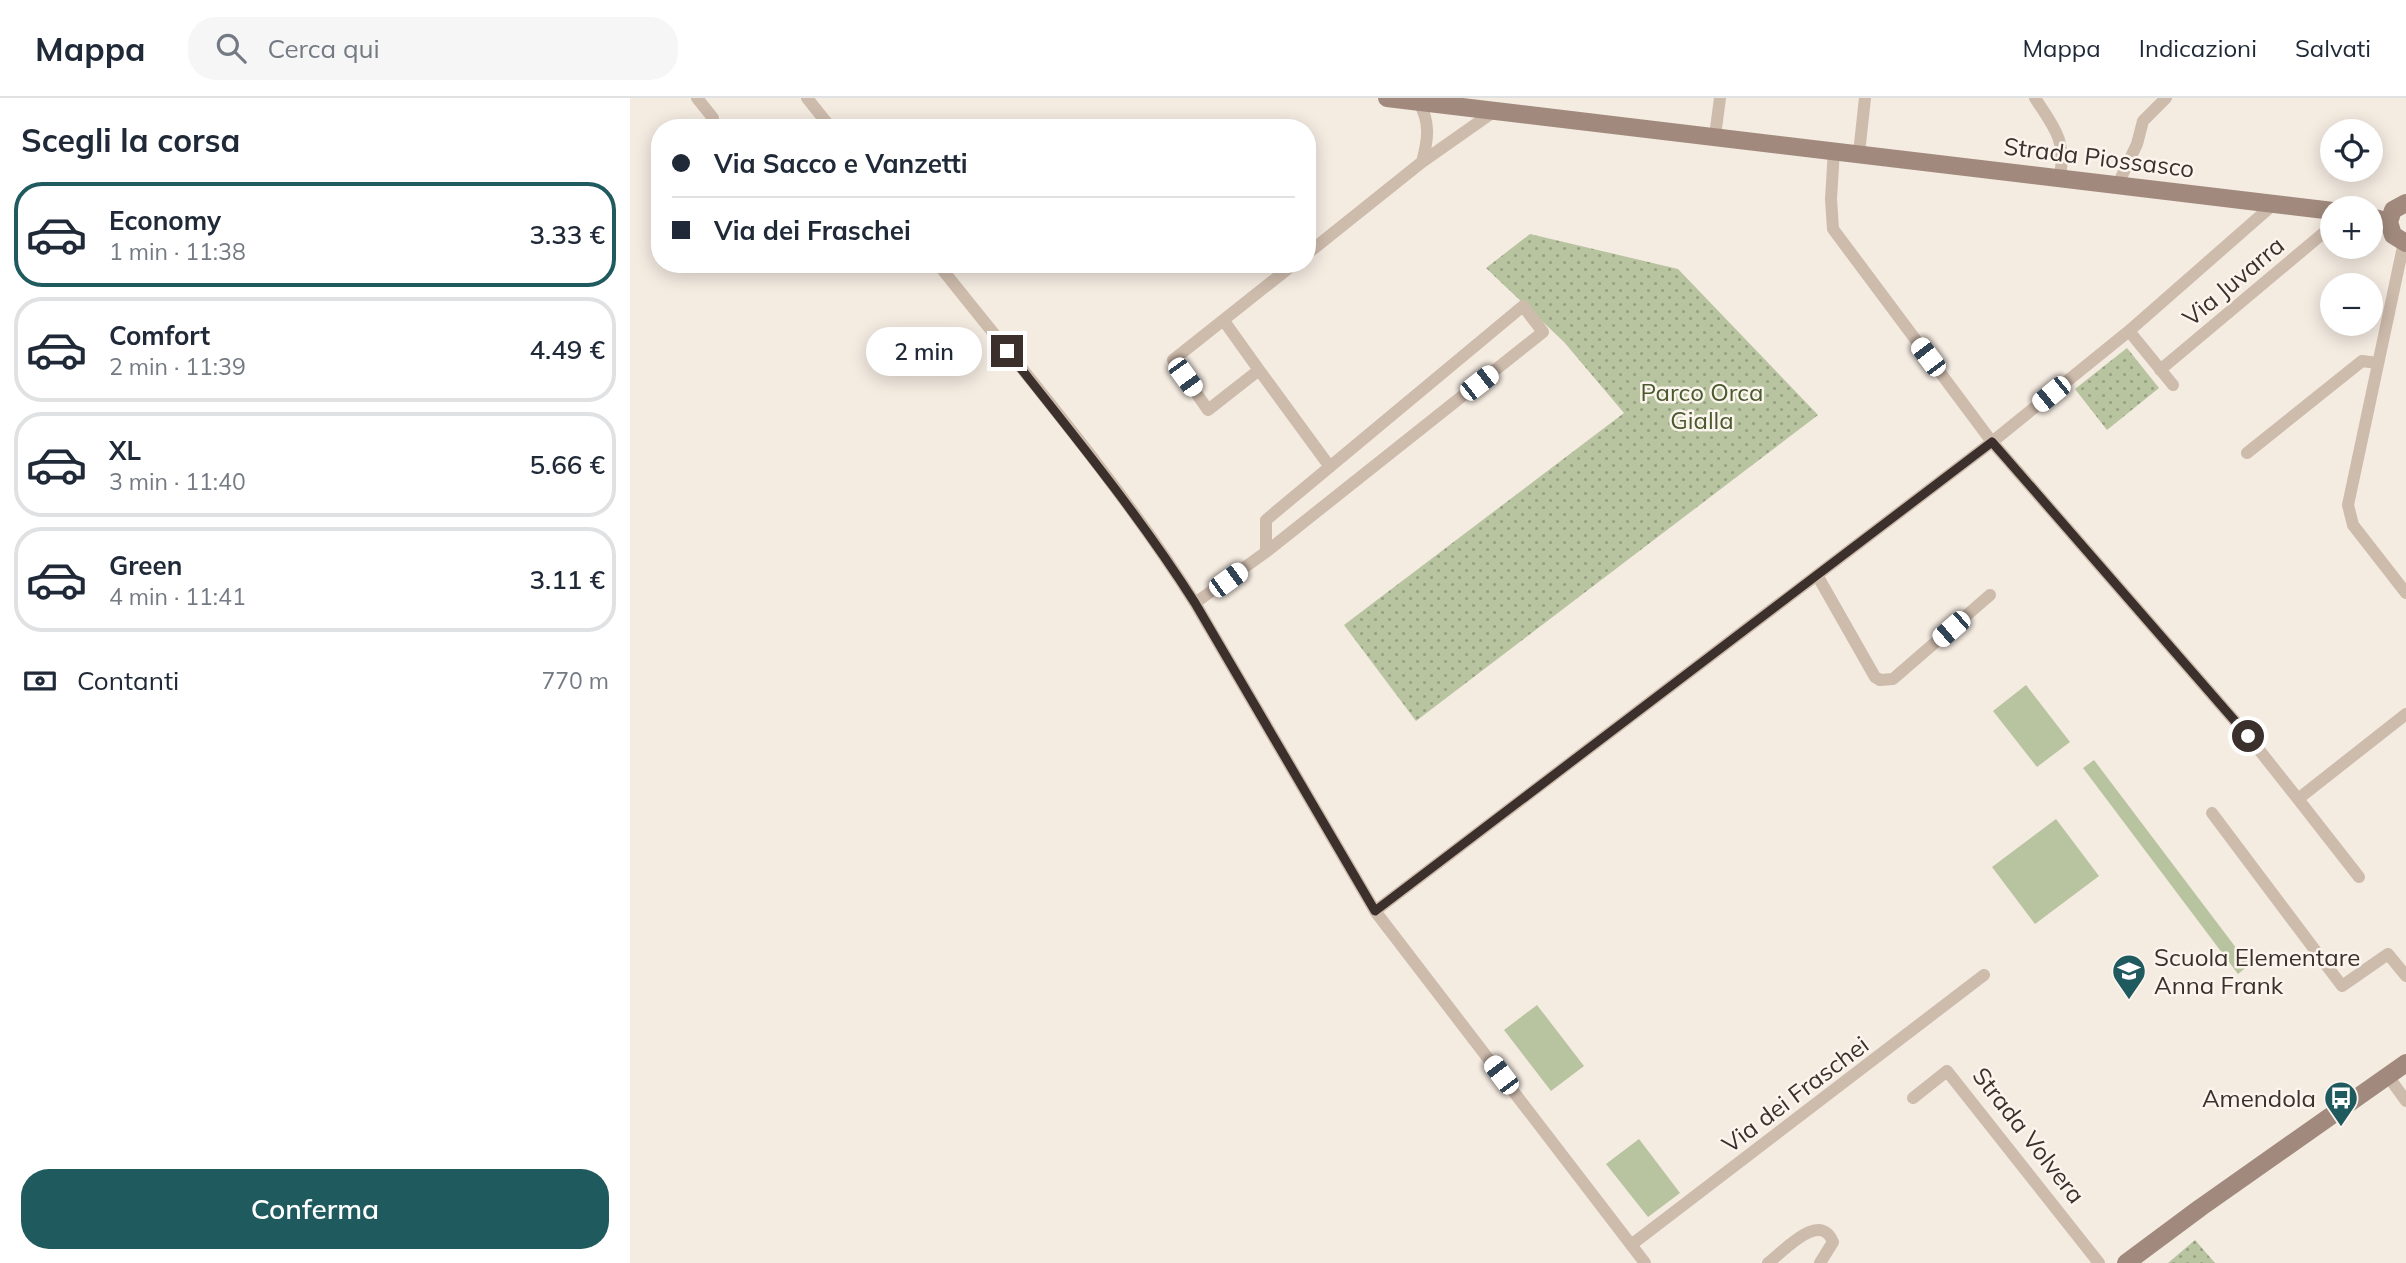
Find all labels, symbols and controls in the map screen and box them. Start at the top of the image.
search box [188,17,678,80]
text: Mappa [35,28,146,69]
icon: search [212,29,250,67]
text: Cerca qui [268,32,380,65]
text: Mappa [2022,33,2101,63]
text: Indicazioni [2139,33,2257,63]
text: Salvati [2295,33,2371,63]
map controls [2320,119,2383,336]
button: locate [2320,119,2383,182]
text: Scegli la corsa [21,120,240,160]
street label: Strada Piossasco [2002,130,2196,184]
text: Via Sacco e Vanzetti [714,147,968,180]
button: + [2320,196,2383,259]
icon: car [25,203,88,266]
text: Economy [109,204,221,237]
text: Via dei Fraschei [714,214,911,247]
text: 3.33 € [529,218,605,251]
street label: Via Juvarra [2176,230,2290,332]
text: 1 min · 11:38 [109,237,246,266]
button: − [2320,273,2383,336]
icon: car [25,318,88,381]
text: Comfort [109,319,210,352]
callout: 2 min [867,327,982,376]
text: 4.49 € [529,333,605,366]
car [1907,334,1950,380]
route end [991,335,1023,367]
text: 2 min [894,337,954,366]
text: 2 min · 11:39 [109,352,246,381]
car [1165,354,1206,400]
car [1456,362,1503,404]
car [2029,373,2074,415]
park label: Parco Orca Gialla [1641,377,1763,435]
icon: car [25,433,88,496]
text: XL [109,434,141,467]
text: 5.66 € [529,448,605,481]
text: 3 min · 11:40 [109,467,246,496]
icon: car [25,548,88,611]
text: Green [109,549,182,582]
car [1205,559,1252,601]
text: 3.11 € [529,563,605,596]
text: 4 min · 11:41 [109,582,246,611]
car [1929,607,1974,651]
icon: cash [21,662,59,700]
text: Contanti [77,664,179,697]
text: 770 m [541,666,609,695]
route start [2232,720,2264,752]
place label: Scuola Elementare Anna Frank [2154,942,2360,1000]
school or university icon: Scuola Elementare Anna Frank [2110,952,2148,1001]
street label: Via dei Fraschei [1716,1029,1874,1159]
car [1480,1052,1523,1098]
street label: Strada Volvera [1966,1061,2092,1209]
bus stop icon: Amendola [2322,1079,2360,1128]
place label: Amendola [2202,1083,2316,1113]
button: Conferma [21,1169,609,1249]

